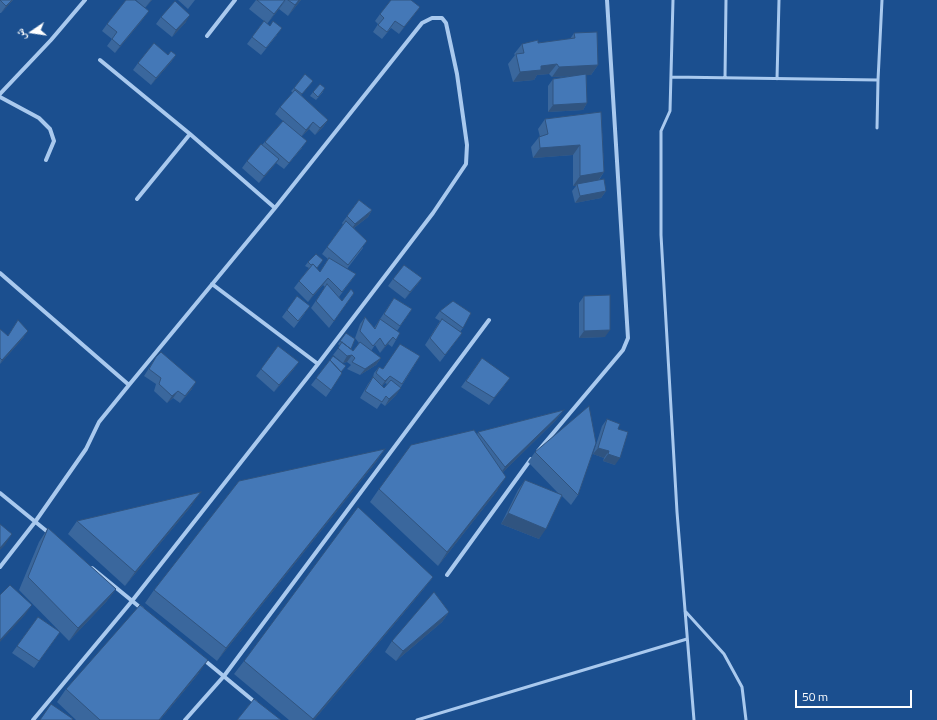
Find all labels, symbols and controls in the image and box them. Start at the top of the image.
north arrow [12,12,52,52]
text: ش [11,27,29,42]
scale bar [797,682,914,708]
text: 50 m [802,687,828,706]

